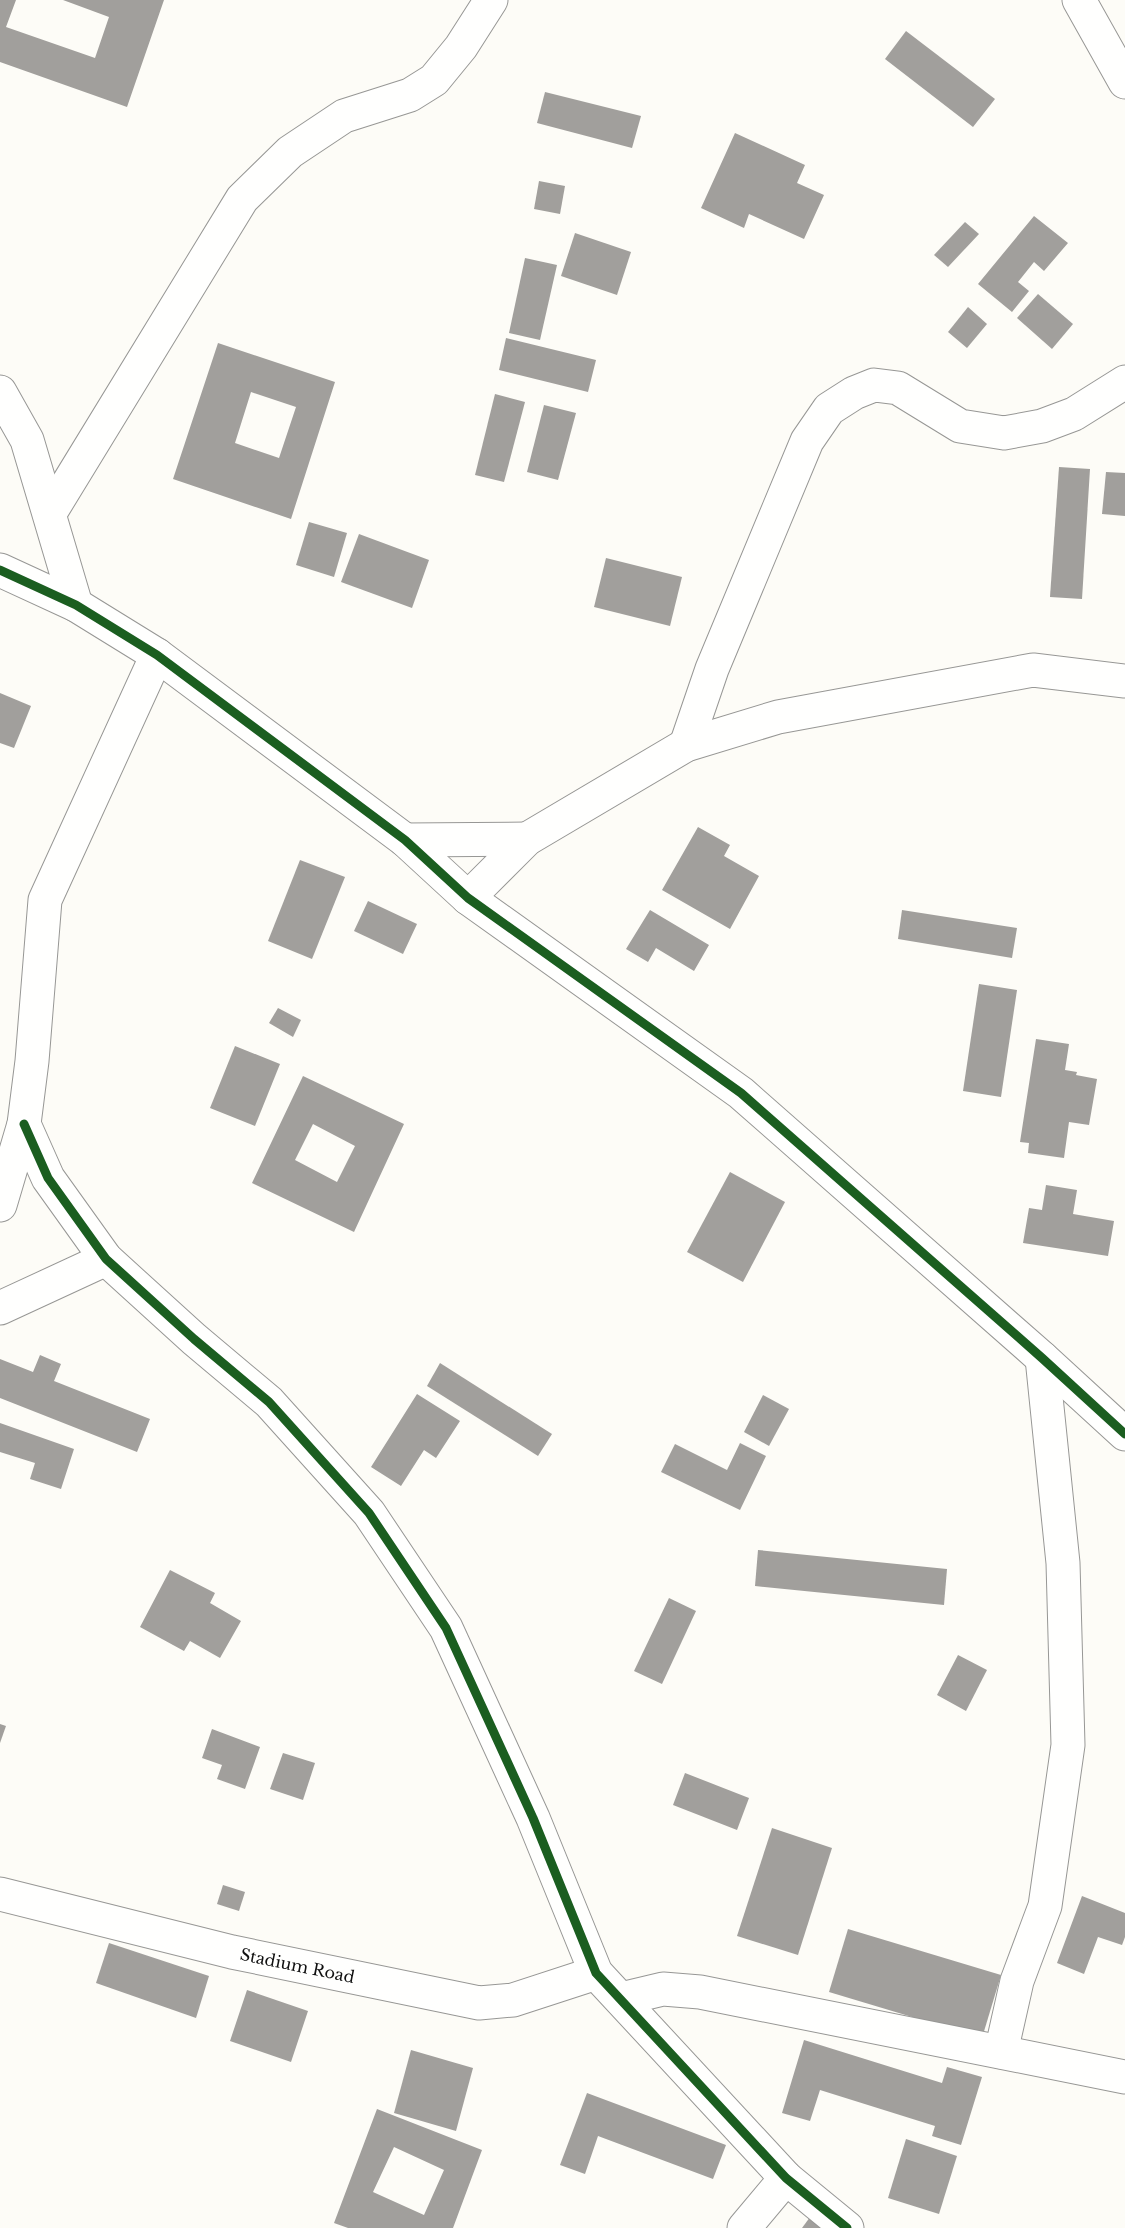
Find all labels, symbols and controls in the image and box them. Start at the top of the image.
street label: Stadium Road [238,1944,357,1987]

